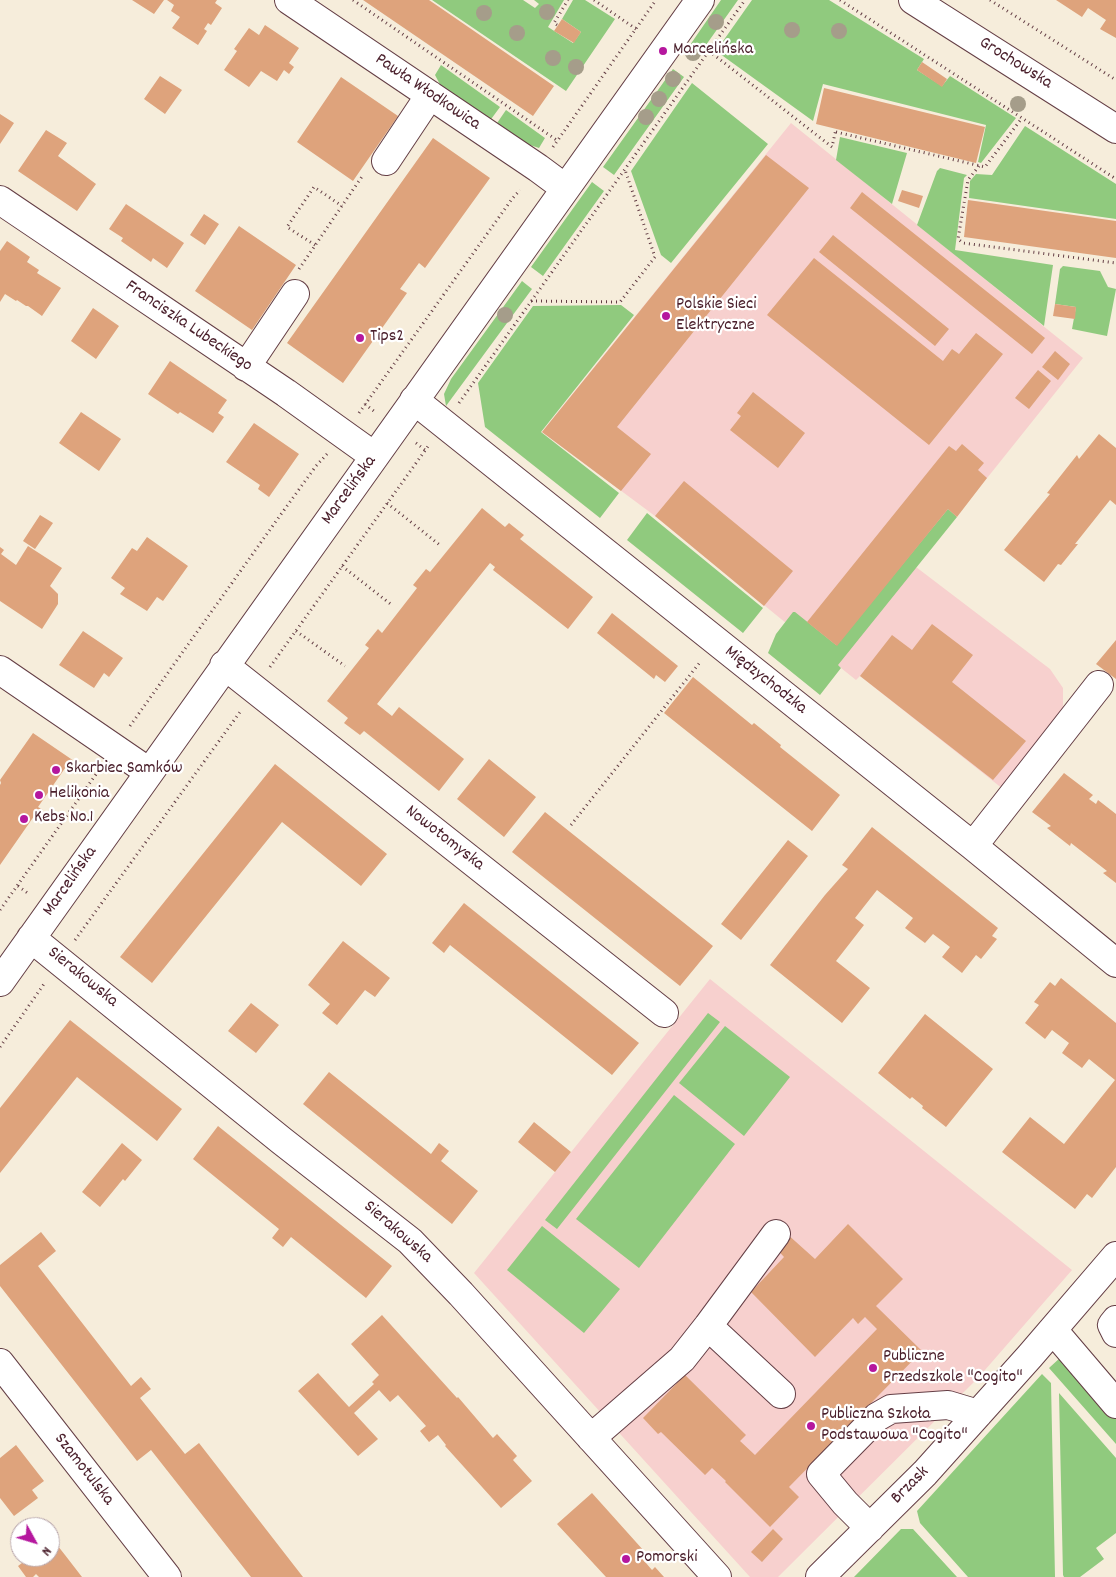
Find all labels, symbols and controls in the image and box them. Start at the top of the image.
street label: Grochowska [974,33,1056,95]
place label: Marcelińska [673,40,753,62]
marker: Marcelińska [657,45,669,57]
street label: Pawła Włodkowica [370,50,484,136]
street label: Franciszka Lubeckiego [120,276,256,378]
place label: Polskie Sieci Elektryczne [676,295,756,338]
marker: Polskie Sieci Elektryczne [660,310,672,322]
place label: Tips2 [370,327,404,349]
marker: Tips2 [354,332,366,344]
street label: Marcelińska [318,452,382,530]
street label: Międzychodzka [719,642,811,720]
place label: Skarbiec Samków [66,759,183,781]
marker: Skarbiec Samków [50,764,62,776]
place label: Helikonia [49,784,109,806]
marker: Helikonia [33,789,45,801]
street label: Nowotomyska [400,801,488,877]
place label: Kebs No.1 [34,808,94,830]
marker: Kebs No.1 [18,813,30,825]
street label: Marcelińska [39,843,103,921]
street label: Sierakowska [42,943,122,1013]
street label: Sierakowska [358,1197,436,1269]
place label: Publiczne Przedszkole "Cogito" [883,1347,1023,1390]
marker: Publiczne Przedszkole "Cogito" [867,1362,879,1374]
place label: Publiczna Szkoła Podstawowa "Cogito" [821,1405,968,1448]
marker: Publiczna Szkoła Podstawowa "Cogito" [805,1420,817,1432]
street label: Szamotulska [48,1430,118,1510]
street label: Brzask [887,1462,935,1510]
north arrow [10,1517,60,1567]
text: N [36,1542,56,1560]
place label: Pomorski [636,1548,697,1570]
marker: Pomorski [620,1553,632,1565]

